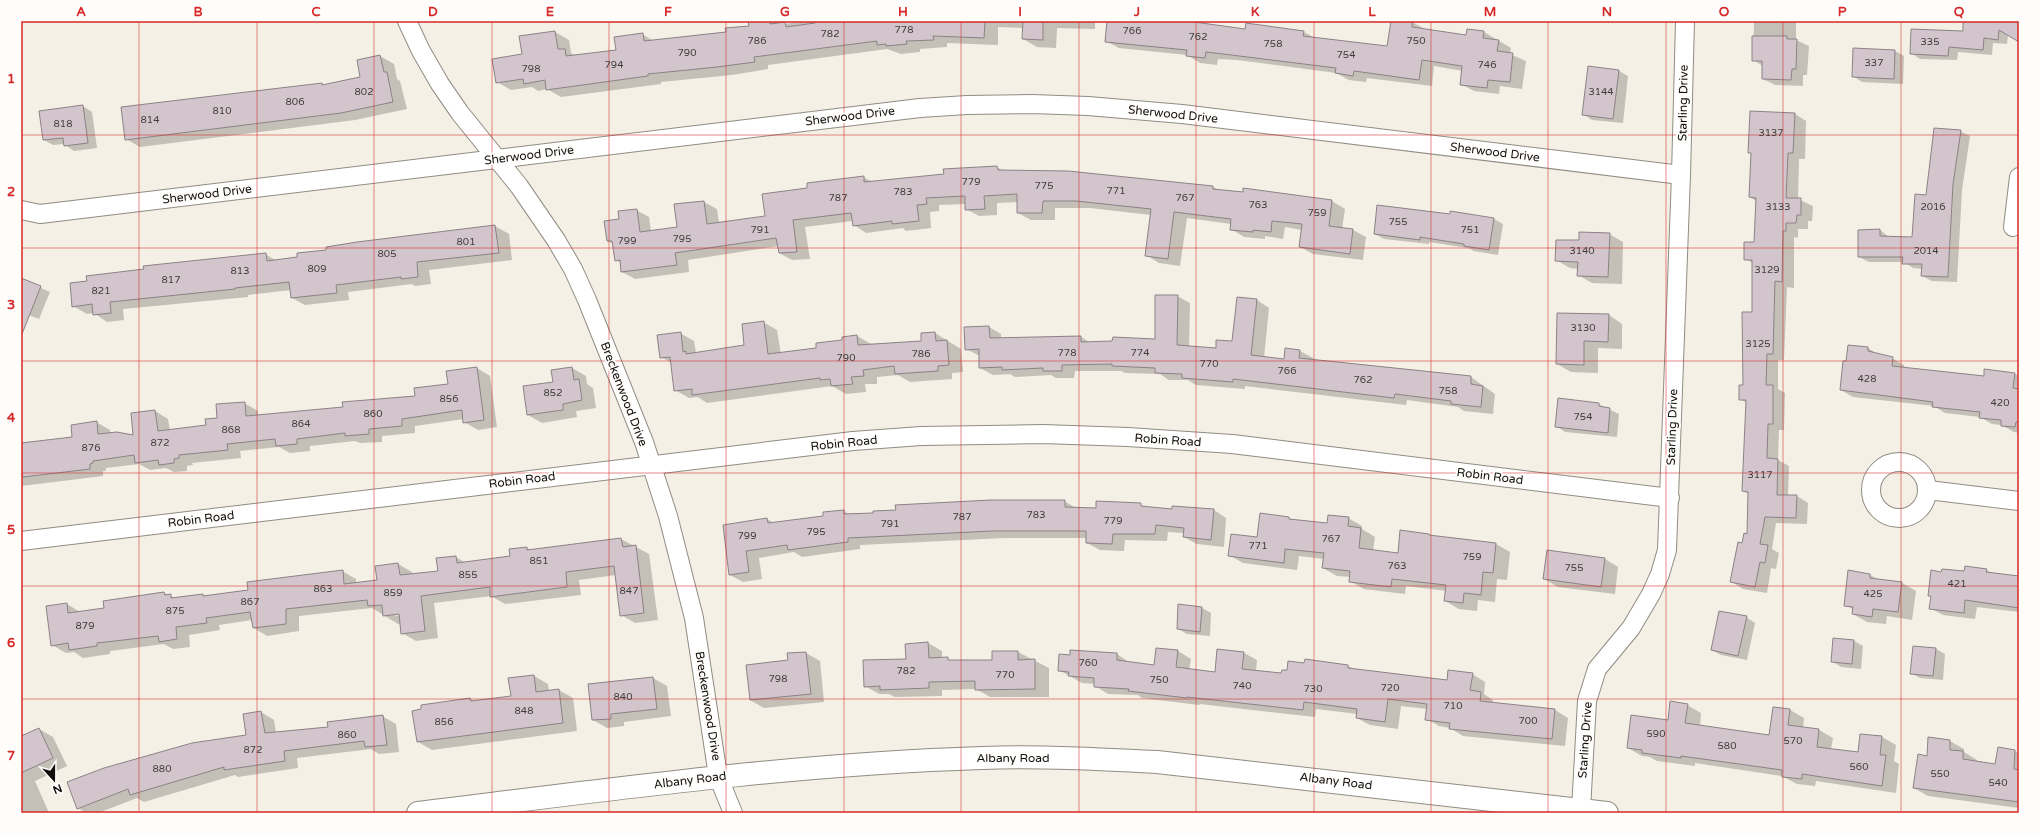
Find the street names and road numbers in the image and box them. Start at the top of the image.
street label: Starling Drive [1675,64,1691,141]
street label: Sherwood Drive [1127,102,1219,126]
street label: Sherwood Drive [804,104,896,128]
street label: Sherwood Drive [1449,140,1541,164]
street label: Sherwood Drive [483,143,575,167]
street label: Sherwood Drive [161,182,253,206]
street label: Breckenwood Drive [598,340,650,448]
street label: Starling Drive [1664,388,1680,466]
street label: Robin Road [1134,431,1202,449]
street label: Robin Road [810,433,878,453]
street label: Robin Road [1456,465,1524,487]
street label: Robin Road [488,469,556,491]
street label: Robin Road [167,508,235,530]
street label: Breckenwood Drive [692,650,724,762]
street label: Starling Drive [1575,701,1595,779]
street label: Albany Road [976,751,1050,765]
street label: Albany Road [653,769,727,791]
street label: Albany Road [1299,770,1373,792]

